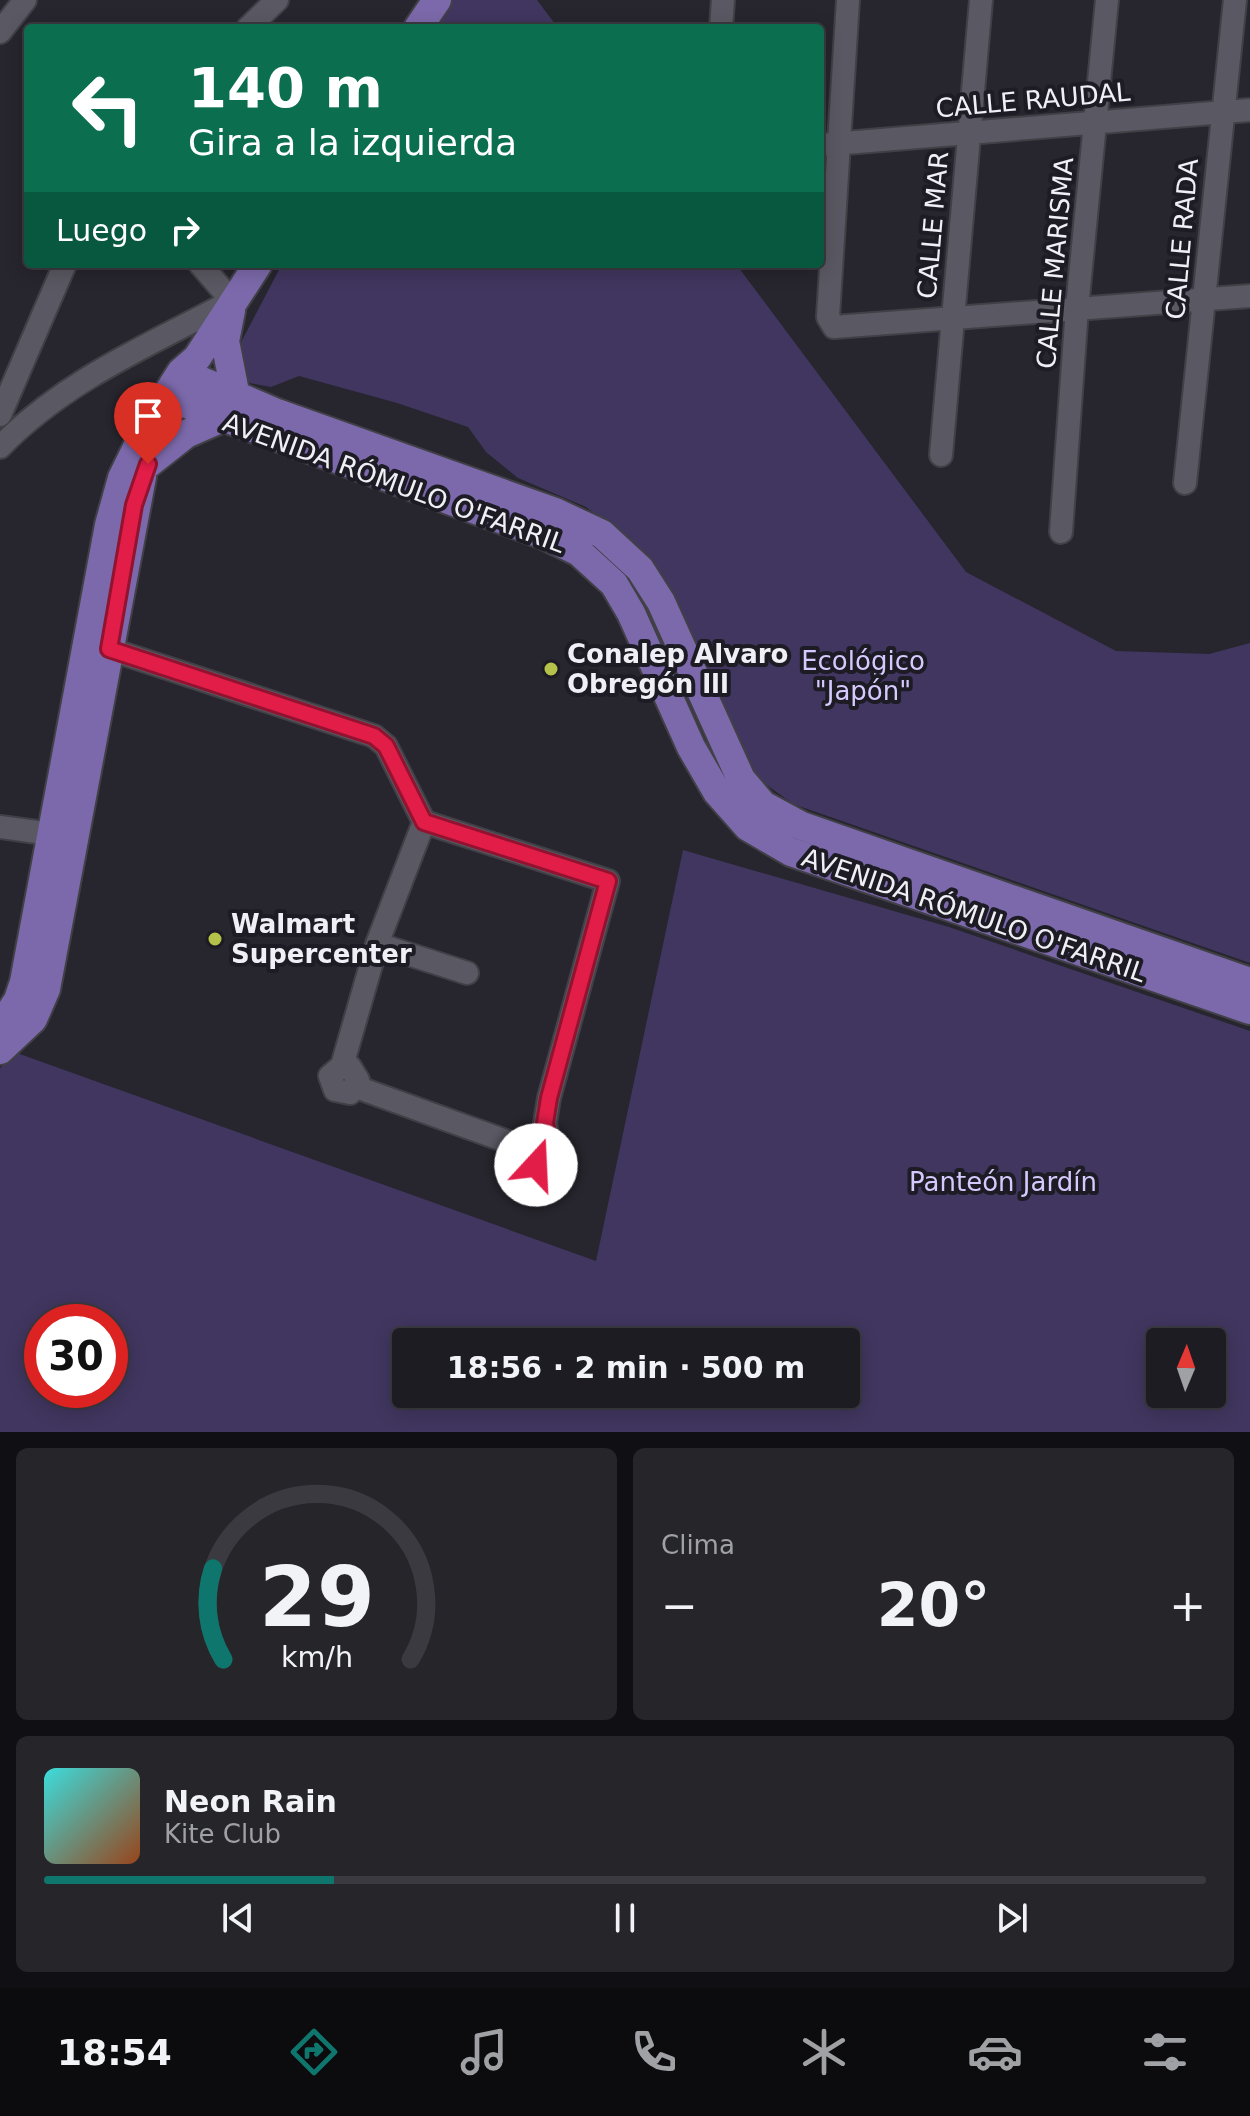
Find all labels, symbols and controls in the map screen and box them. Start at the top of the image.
text: 140 m [188,55,383,120]
icon: left [56,56,160,160]
street label: CALLE RAUDAL [934,77,1132,123]
text: Gira a la izquierda [188,122,517,163]
street label: CALLE MAR [912,150,954,300]
street label: CALLE MARISMA [1031,156,1079,370]
street label: CALLE RADA [1160,157,1204,321]
icon: right [163,208,207,252]
text: Luego [56,213,147,248]
pin [114,382,182,464]
icon: arrive [126,394,170,438]
street label: AVENIDA RÓMULO O'FARRIL [219,406,570,559]
place label: Conalep Alvaro Obregón lll [567,639,788,699]
park label: Ecológico "Japón" [801,646,925,706]
marker: Conalep Alvaro Obregón lll [542,660,560,678]
street label: AVENIDA RÓMULO O'FARRIL [798,841,1151,988]
place label: Walmart Supercenter [231,909,412,969]
marker: Walmart Supercenter [206,930,224,948]
position arrow [494,1123,578,1207]
park label: Panteón Jardín [909,1167,1097,1197]
speed limit sign: 30 [24,1304,128,1408]
north arrow [1146,1328,1226,1408]
map controls [1146,1328,1226,1408]
text: 18:56 · 2 min · 500 m [447,1350,805,1385]
text: Clima [661,1530,735,1560]
text: 29 [259,1549,374,1646]
text: 20° [877,1570,990,1640]
text: − [661,1580,698,1631]
text: + [1169,1580,1206,1631]
text: km/h [280,1640,353,1674]
text: Neon Rain [164,1784,337,1819]
text: Kite Club [164,1819,281,1849]
icon: previous [216,1896,260,1940]
icon: pause [603,1896,647,1940]
icon: next [990,1896,1034,1940]
icon: directions [286,2024,342,2080]
icon: music [456,2024,512,2080]
icon: phone [626,2024,682,2080]
icon: climate [796,2024,852,2080]
icon: car [967,2024,1023,2080]
icon: filters [1137,2024,1193,2080]
text: 18:54 [57,2032,172,2073]

